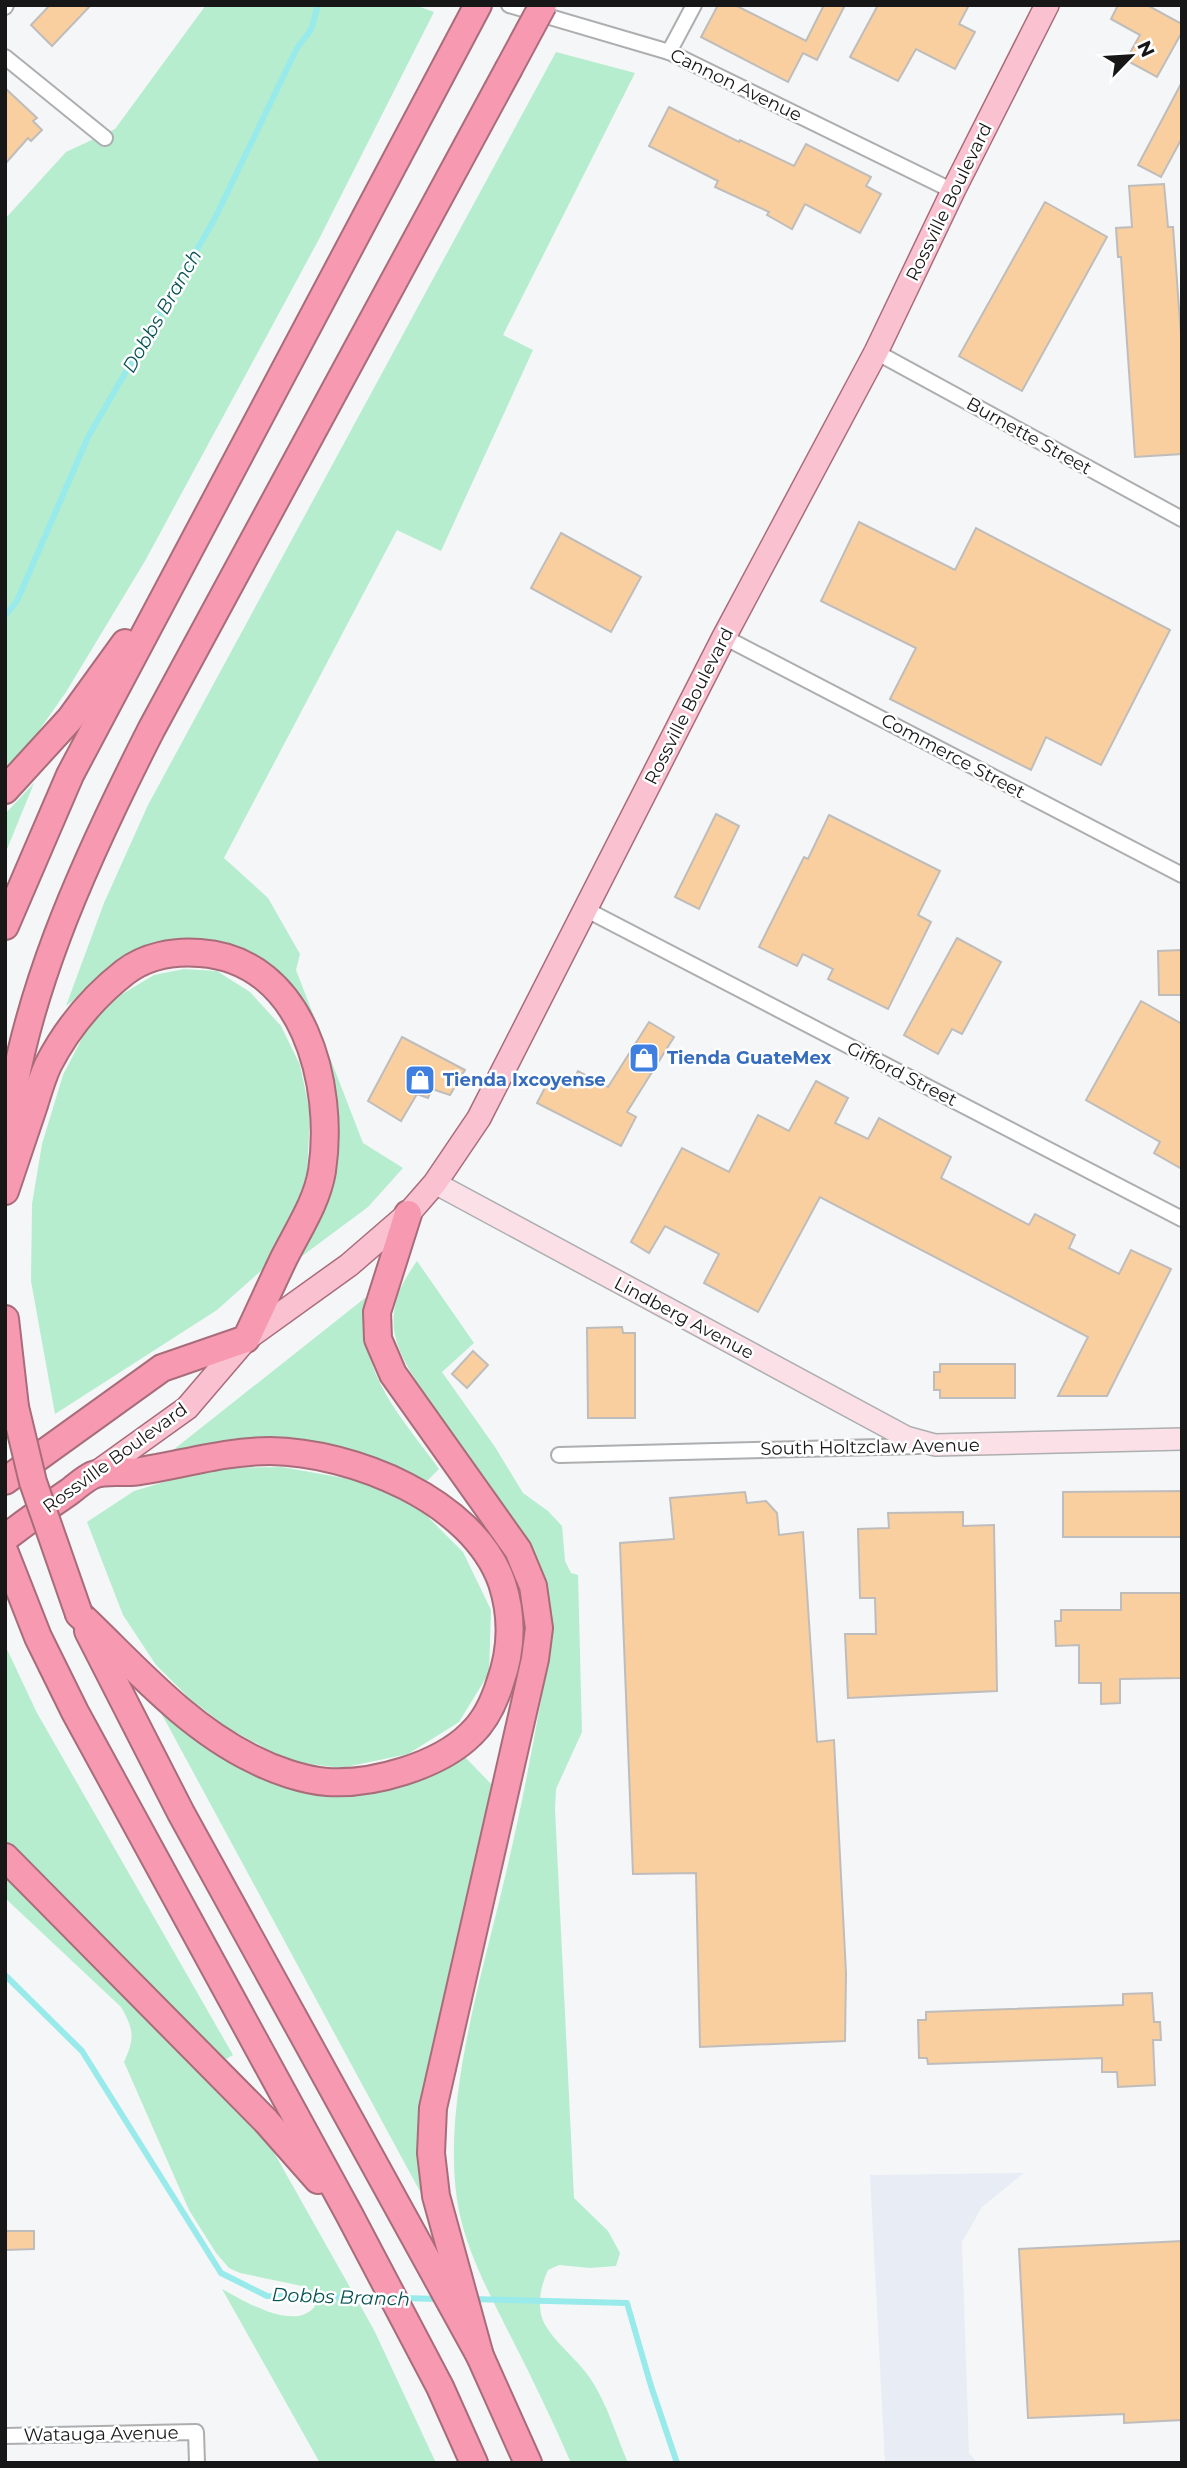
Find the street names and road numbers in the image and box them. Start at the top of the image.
street label: Cannon Avenue [667,44,806,126]
street label: Rossville Boulevard [901,119,997,285]
street label: Burnette Street [963,392,1095,480]
street label: Rossville Boulevard [640,624,738,788]
street label: Commerce Street [877,709,1029,803]
street label: Gifford Street [843,1037,961,1111]
street label: Lindberg Avenue [610,1272,758,1364]
street label: Rossville Boulevard [38,1398,192,1518]
street label: South Holtzclaw Avenue [760,1434,980,1460]
street label: Watauga Avenue [23,2422,179,2446]

